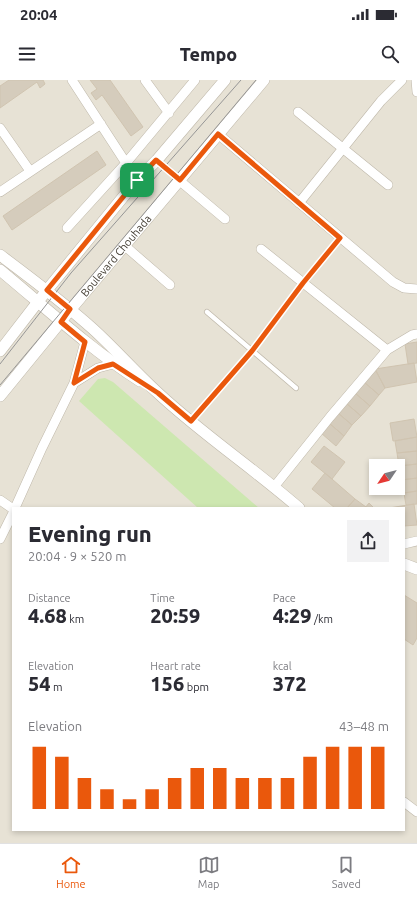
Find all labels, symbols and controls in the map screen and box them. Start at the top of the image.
text: 20:04 [20,6,58,23]
icon: menu [16,43,38,65]
icon: search [379,43,401,65]
text: Tempo [180,44,237,64]
pin [120,163,154,197]
icon: arrive [126,169,148,191]
street label: Boulevard Chouhada [78,213,154,299]
north arrow [369,459,405,495]
map controls [369,459,405,495]
button: share [347,520,389,562]
text: Evening run [28,521,152,546]
text: 20:04 · 9 × 520 m [28,549,127,563]
text: Distance [28,592,71,604]
text: Time [150,592,175,604]
text: Pace [273,592,296,604]
text: 4.68 [28,604,67,627]
text: 20:59 [150,604,200,627]
text: 4:29 [273,604,311,627]
text: km [67,613,84,625]
text: /km [311,613,333,625]
text: Elevation [28,660,74,672]
text: Heart rate [150,660,201,672]
text: kcal [273,660,292,672]
text: 54 [28,672,51,695]
text: 156 [150,672,184,695]
text: 372 [273,672,307,695]
text: m [51,681,63,693]
text: bpm [184,681,209,693]
text: Elevation [28,719,82,733]
text: 43–48 m [339,719,389,733]
tab: Home [56,854,86,890]
tab: Map [198,854,220,890]
tab: Saved [332,854,361,890]

